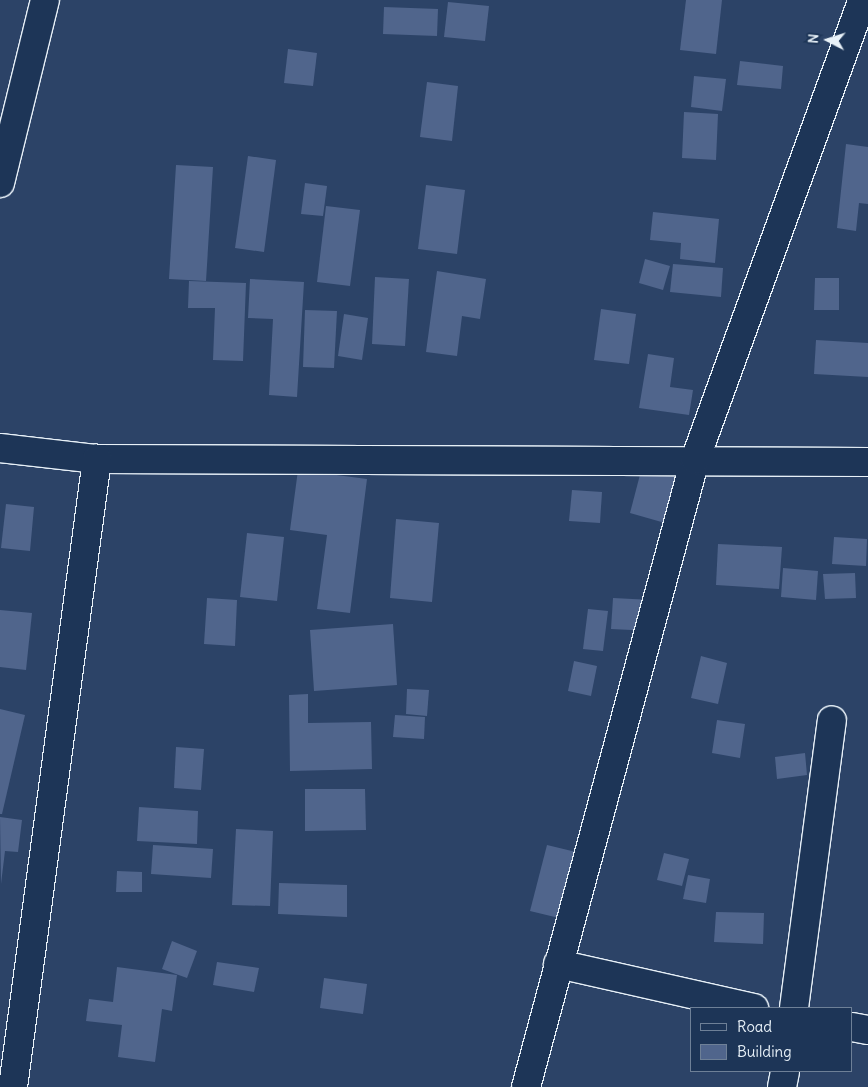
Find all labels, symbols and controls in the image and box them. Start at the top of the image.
north arrow [803,15,853,65]
text: N [804,33,822,44]
legend [690,1007,853,1072]
text: Road [737,1017,772,1036]
text: Building [737,1042,792,1061]

